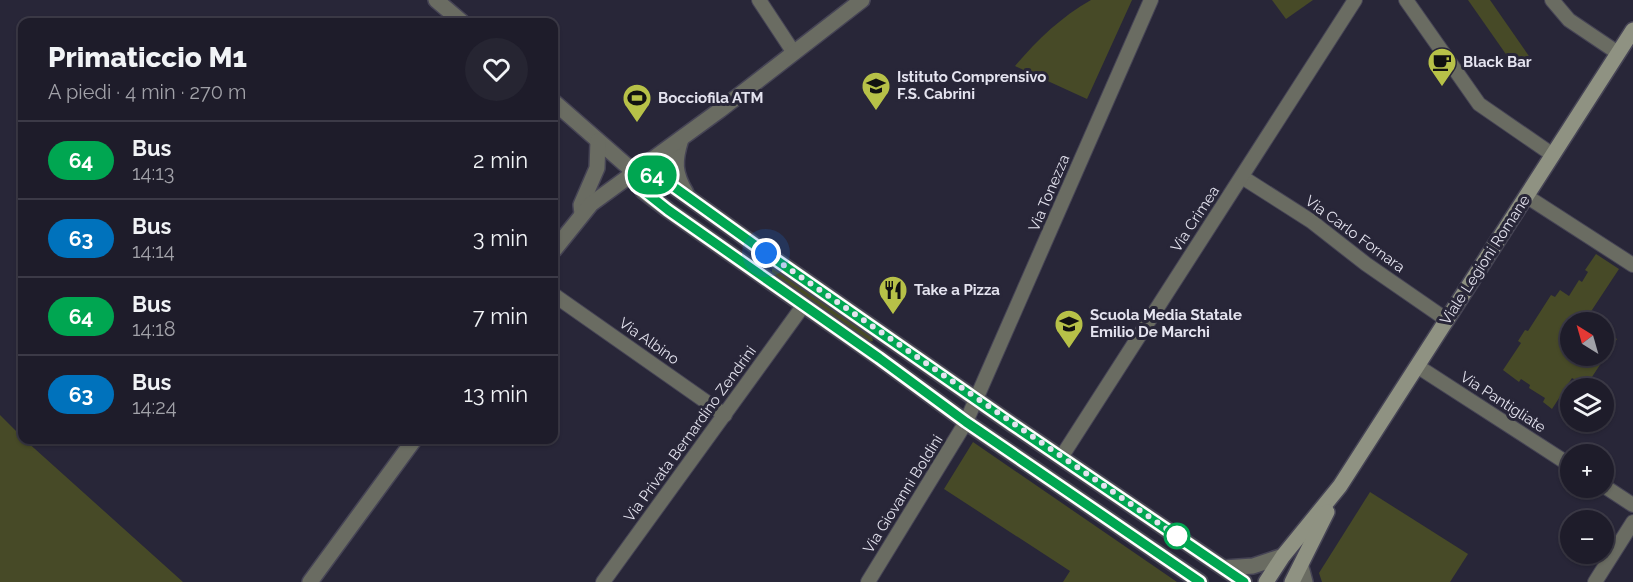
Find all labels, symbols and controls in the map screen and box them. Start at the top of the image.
button: heart [465,38,528,101]
text: Primaticcio M1 [48,41,247,74]
cafe icon: Black Bar [1426,46,1458,88]
place label: Black Bar [1463,53,1532,71]
place label: Istituto Comprensivo F.S. Cabrini [897,68,1046,103]
school or university icon: Istituto Comprensivo F.S. Cabrini [860,70,892,112]
text: A piedi · 4 min · 270 m [48,80,246,104]
sports icon: Bocciofila ATM [621,82,653,124]
place label: Bocciofila ATM [658,89,763,107]
text: Bus [132,135,171,161]
text: 2 min [473,147,528,173]
text: 64 [69,148,93,173]
street label: Via Tonezza [1025,152,1073,234]
line badge: 64 [625,156,679,195]
text: 14:13 [132,161,174,185]
text: 64 [640,163,664,188]
street label: Via Crimea [1167,183,1223,255]
street label: Via Carlo Fornara [1302,192,1408,276]
street label: Viale Legioni Romane [1436,192,1534,328]
text: Bus [132,213,171,239]
text: 3 min [473,225,528,251]
text: 63 [69,226,93,251]
your location [751,238,781,268]
text: 14:14 [132,239,175,263]
restaurant icon: Take a Pizza [877,274,909,316]
place label: Take a Pizza [914,281,1000,299]
text: Bus [132,291,171,317]
text: 7 min [473,303,528,329]
text: 64 [69,304,93,329]
place label: Scuola Media Statale Emilio De Marchi [1090,306,1242,341]
school or university icon: Scuola Media Statale Emilio De Marchi [1053,308,1085,350]
north arrow [1560,312,1614,366]
map controls [1560,312,1614,564]
street label: Via Albino [615,314,683,368]
text: 14:18 [132,317,176,341]
street label: Via Privata Bernardino Zendrini [620,343,760,525]
street label: Via Pantigliate [1457,368,1549,436]
text: Bus [132,369,171,395]
button: layers [1560,378,1614,432]
text: 13 min [463,381,528,407]
text: 63 [69,382,93,407]
text: 14:24 [132,395,177,419]
street label: Via Giovanni Boldini [859,431,947,557]
button: + [1560,444,1614,498]
button: − [1560,510,1614,564]
unlabelled marker [1164,523,1190,549]

